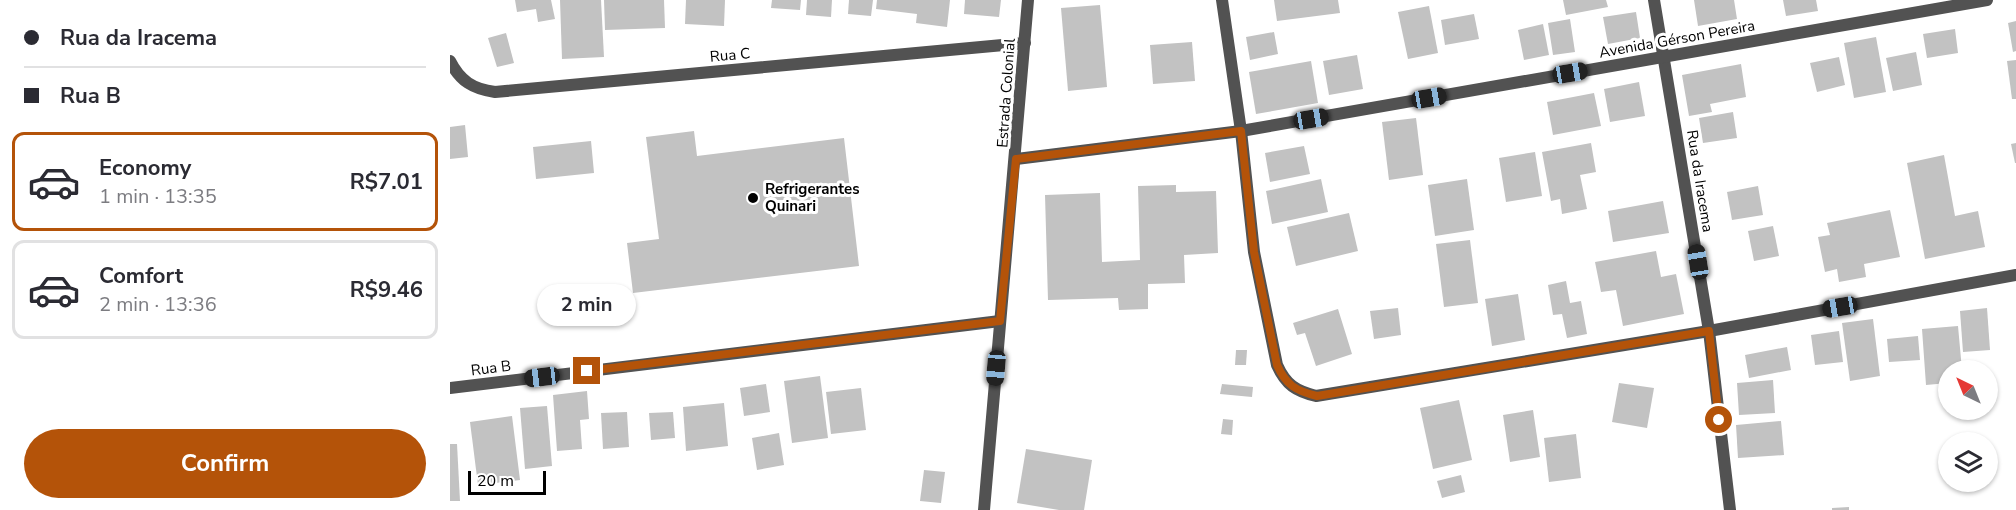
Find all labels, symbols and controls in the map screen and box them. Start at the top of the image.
street label: Avenida Gérson Pereira [1598,15,1756,63]
text: Rua da Iracema [60,23,217,53]
street label: Estrada Colonial [992,37,1020,148]
street label: Rua C [709,43,751,67]
car [1551,61,1589,85]
text: Rua B [60,81,121,111]
car [1410,86,1448,110]
car [1292,107,1330,131]
street label: Rua da Iracema [1682,128,1718,234]
text: Economy [99,153,191,183]
icon: car [27,155,81,209]
text: R$7.01 [350,167,423,197]
place label: Refrigerantes Quinari [765,179,859,216]
text: 1 min · 13:35 [99,183,217,210]
marker: Refrigerantes Quinari [746,191,760,205]
car [1686,243,1710,281]
text: Comfort [99,261,183,291]
icon: car [27,263,81,317]
text: R$9.46 [350,275,423,305]
callout: 2 min [538,284,636,326]
text: 2 min · 13:36 [99,291,217,318]
text: 2 min [561,291,612,318]
car [1821,295,1859,319]
car [985,349,1007,387]
street label: Rua B [470,356,512,380]
route end [573,357,600,384]
north arrow [1938,360,1998,420]
map controls [1938,360,1998,492]
car [523,366,561,388]
route start [1705,406,1732,433]
button: Confirm [24,429,426,498]
button: layers [1938,432,1998,492]
scale bar [468,468,546,496]
text: 20 m [477,470,514,492]

